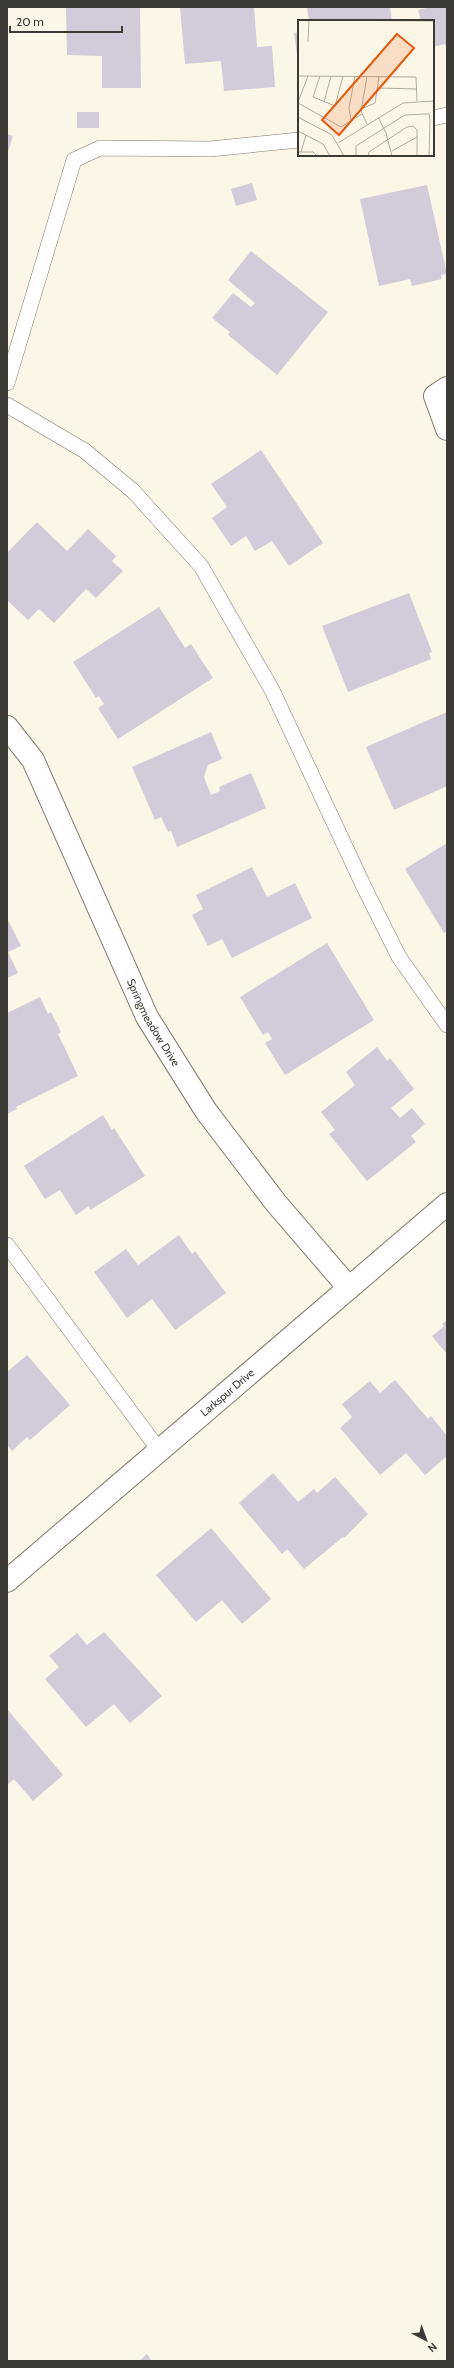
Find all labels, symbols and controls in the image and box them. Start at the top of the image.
scale bar [10,8,122,34]
text: 20 m [16,14,44,29]
inset map [298,20,434,156]
street label: Springmeadow Drive [124,977,183,1069]
street label: Larkspur Drive [197,1365,257,1419]
north arrow [406,2320,446,2360]
text: N [425,2340,440,2355]

